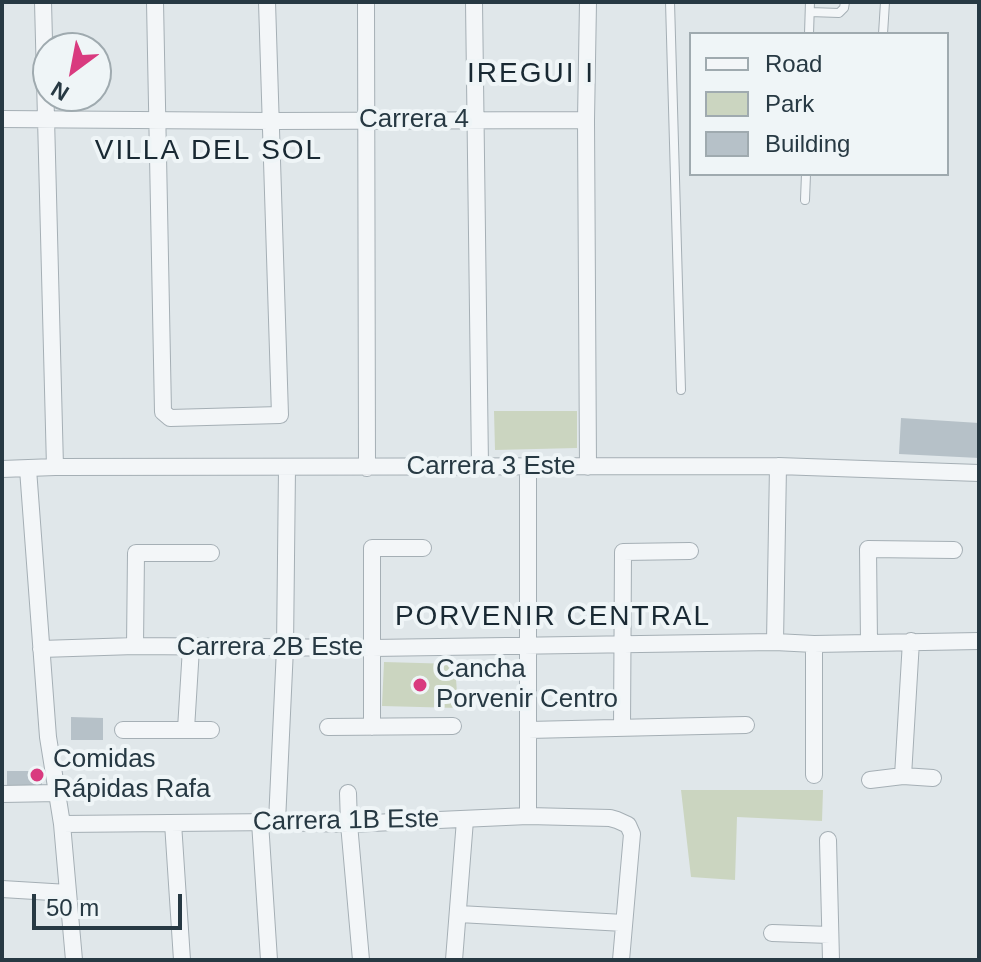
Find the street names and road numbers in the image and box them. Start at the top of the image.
street label: Carrera 4 [359,104,469,136]
street label: Carrera 3 Este [406,451,576,483]
street label: Carrera 2B Este [177,632,363,664]
street label: Carrera 1B Este [253,804,439,838]

